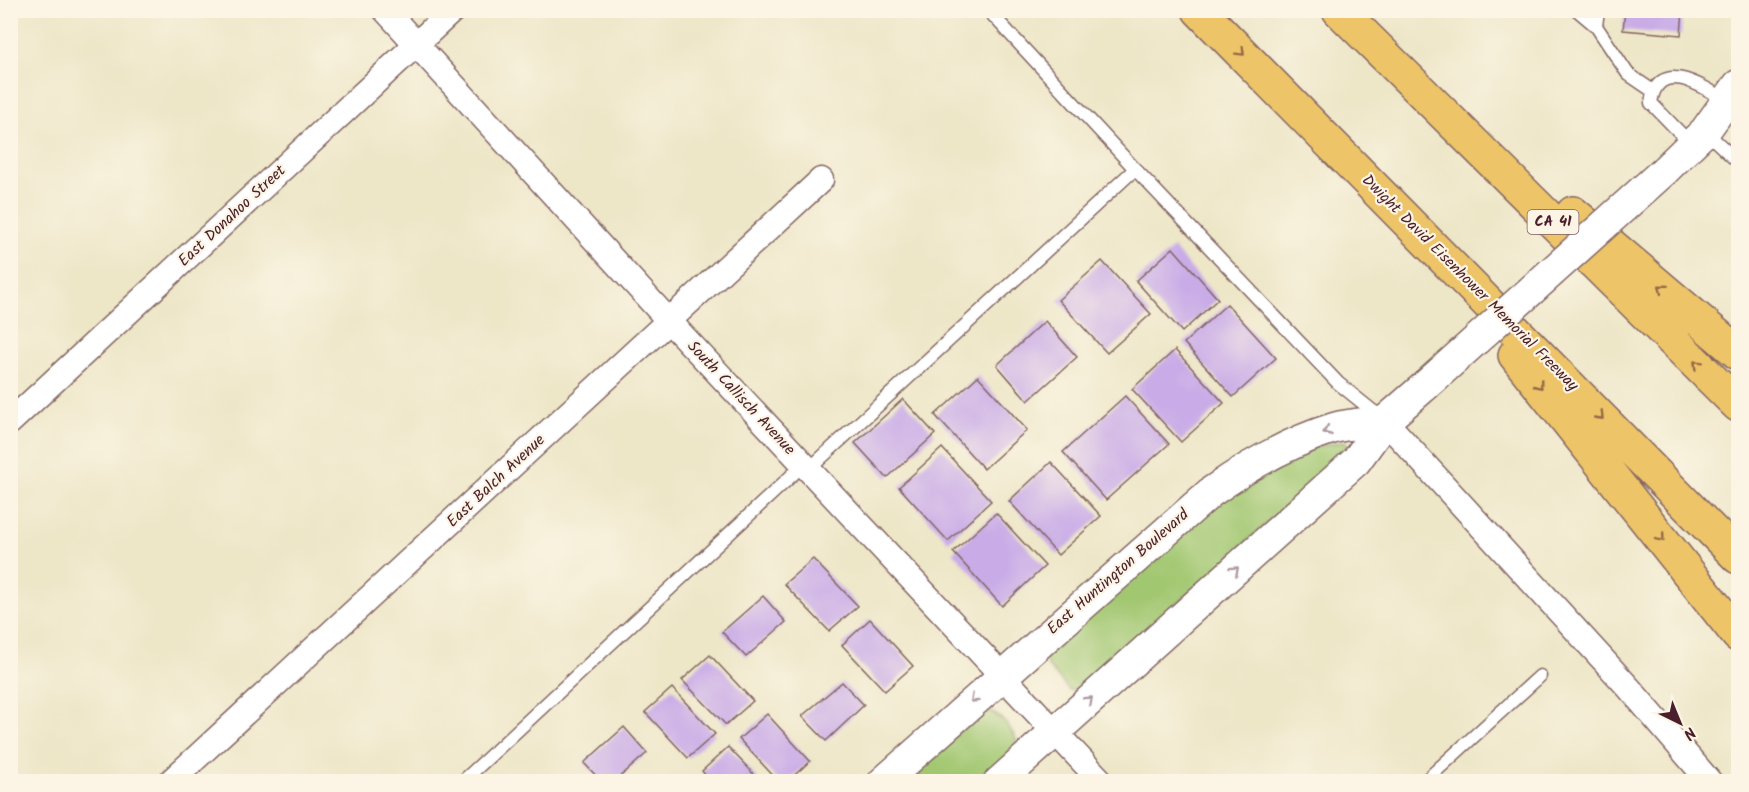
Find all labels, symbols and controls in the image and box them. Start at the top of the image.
one-way arrow [1233,44,1244,55]
street label: East Donahoo Street [172,159,292,273]
street label: Dwight David Eisenhower Memorial Freeway [1356,169,1585,398]
road number: CA 41 [1528,210,1578,234]
one-way arrow [1658,284,1669,295]
street label: South Callisch Avenue [681,335,801,461]
one-way arrow [1693,360,1703,371]
one-way arrow [1531,379,1542,390]
one-way arrow [1592,408,1603,419]
one-way arrow [1323,423,1333,436]
street label: East Balch Avenue [441,429,551,533]
street label: East Huntington Boulevard [1041,502,1195,641]
one-way arrow [1653,531,1664,542]
one-way arrow [1228,566,1238,577]
one-way arrow [970,692,981,703]
north arrow [1650,693,1710,753]
one-way arrow [1082,696,1093,707]
text: N [1677,720,1701,745]

